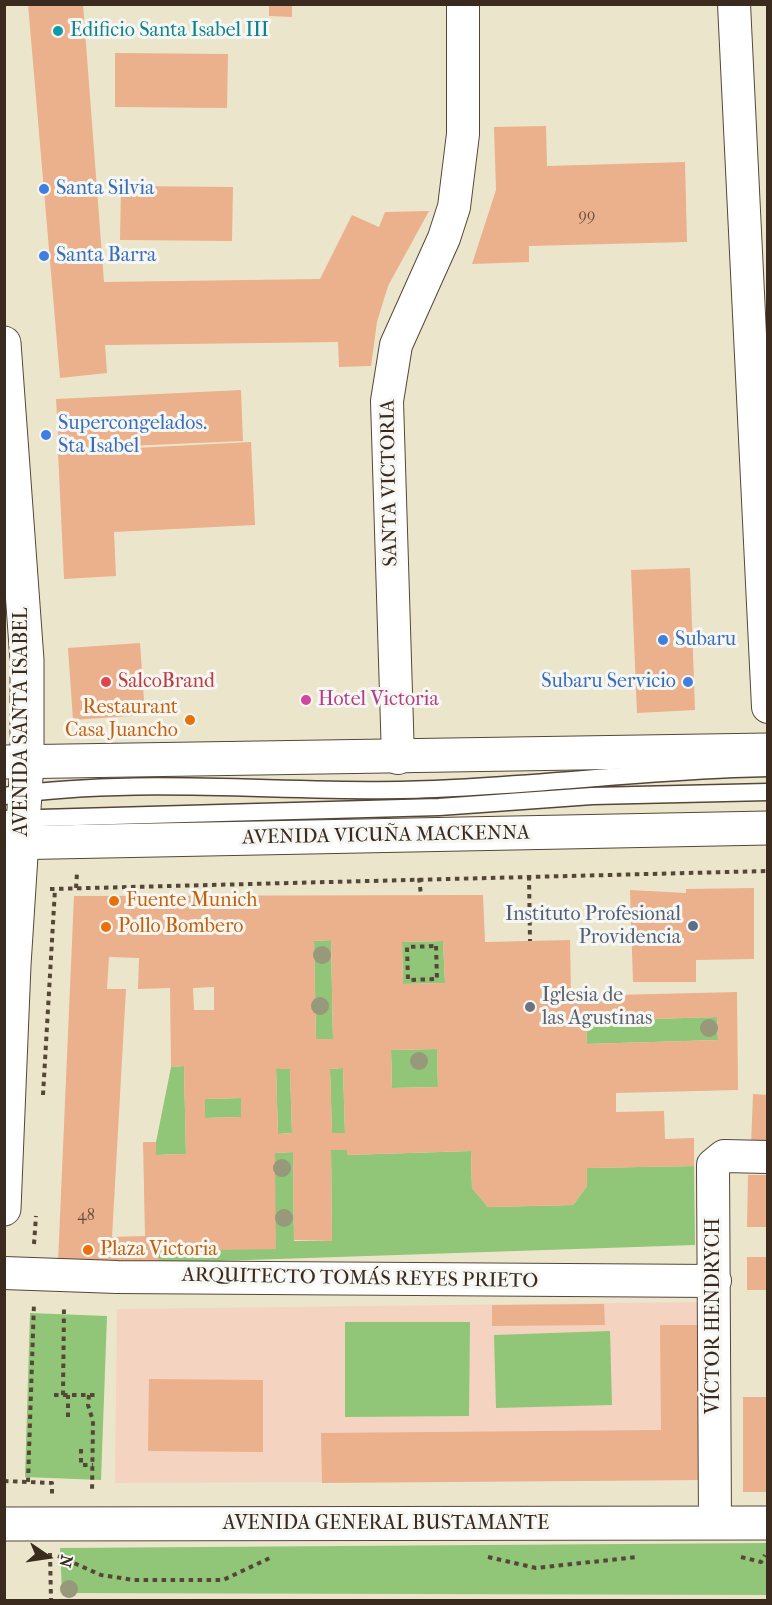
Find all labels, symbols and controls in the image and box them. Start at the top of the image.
place label: Edificio Santa Isabel III [70,19,269,43]
marker: Edificio Santa Isabel III [51,24,65,38]
place label: Santa Silvia [56,177,154,201]
marker: Santa Silvia [37,182,51,196]
house number: 99 [579,206,595,226]
place label: Santa Barra [56,244,156,268]
marker: Santa Barra [37,249,51,263]
street label: SANTA VICTORIA [377,399,403,567]
place label: Supercongelados. Sta Isabel [58,412,207,459]
marker: Supercongelados. Sta Isabel [39,428,53,442]
street label: AVENIDA SANTA ISABEL [10,608,34,836]
place label: Subaru [675,628,736,652]
marker: Subaru [656,633,670,647]
place label: SalcoBrand [118,670,215,694]
place label: Subaru Servicio [541,670,676,694]
marker: SalcoBrand [99,675,113,689]
marker: Subaru Servicio [681,675,695,689]
place label: Hotel Victoria [318,688,439,712]
marker: Hotel Victoria [299,693,313,707]
place label: Restaurant Casa Juancho [65,696,178,743]
marker: Restaurant Casa Juancho [183,713,197,727]
street label: AVENIDA VICUÑA MACKENNA [242,821,530,851]
place label: Fuente Munich [126,889,257,913]
marker: Fuente Munich [107,894,121,908]
place label: Instituto Profesional Providencia [505,903,681,950]
place label: Pollo Bombero [118,915,243,939]
marker: Instituto Profesional Providencia [686,919,700,933]
marker: Pollo Bombero [99,920,113,934]
place label: Iglesia de las Agustinas [542,984,652,1031]
marker: Iglesia de las Agustinas [523,1000,537,1014]
house number: 48 [77,1206,95,1226]
street label: VÍCTOR HENDRYCH [702,1218,726,1414]
place label: Plaza Victoria [100,1238,218,1262]
marker: Plaza Victoria [81,1243,95,1257]
street label: ARQUITECTO TOMÁS REYES PRIETO [182,1264,538,1294]
street label: AVENIDA GENERAL BUSTAMANTE [223,1512,549,1536]
north arrow [18,1527,78,1587]
text: N [55,1553,77,1569]

